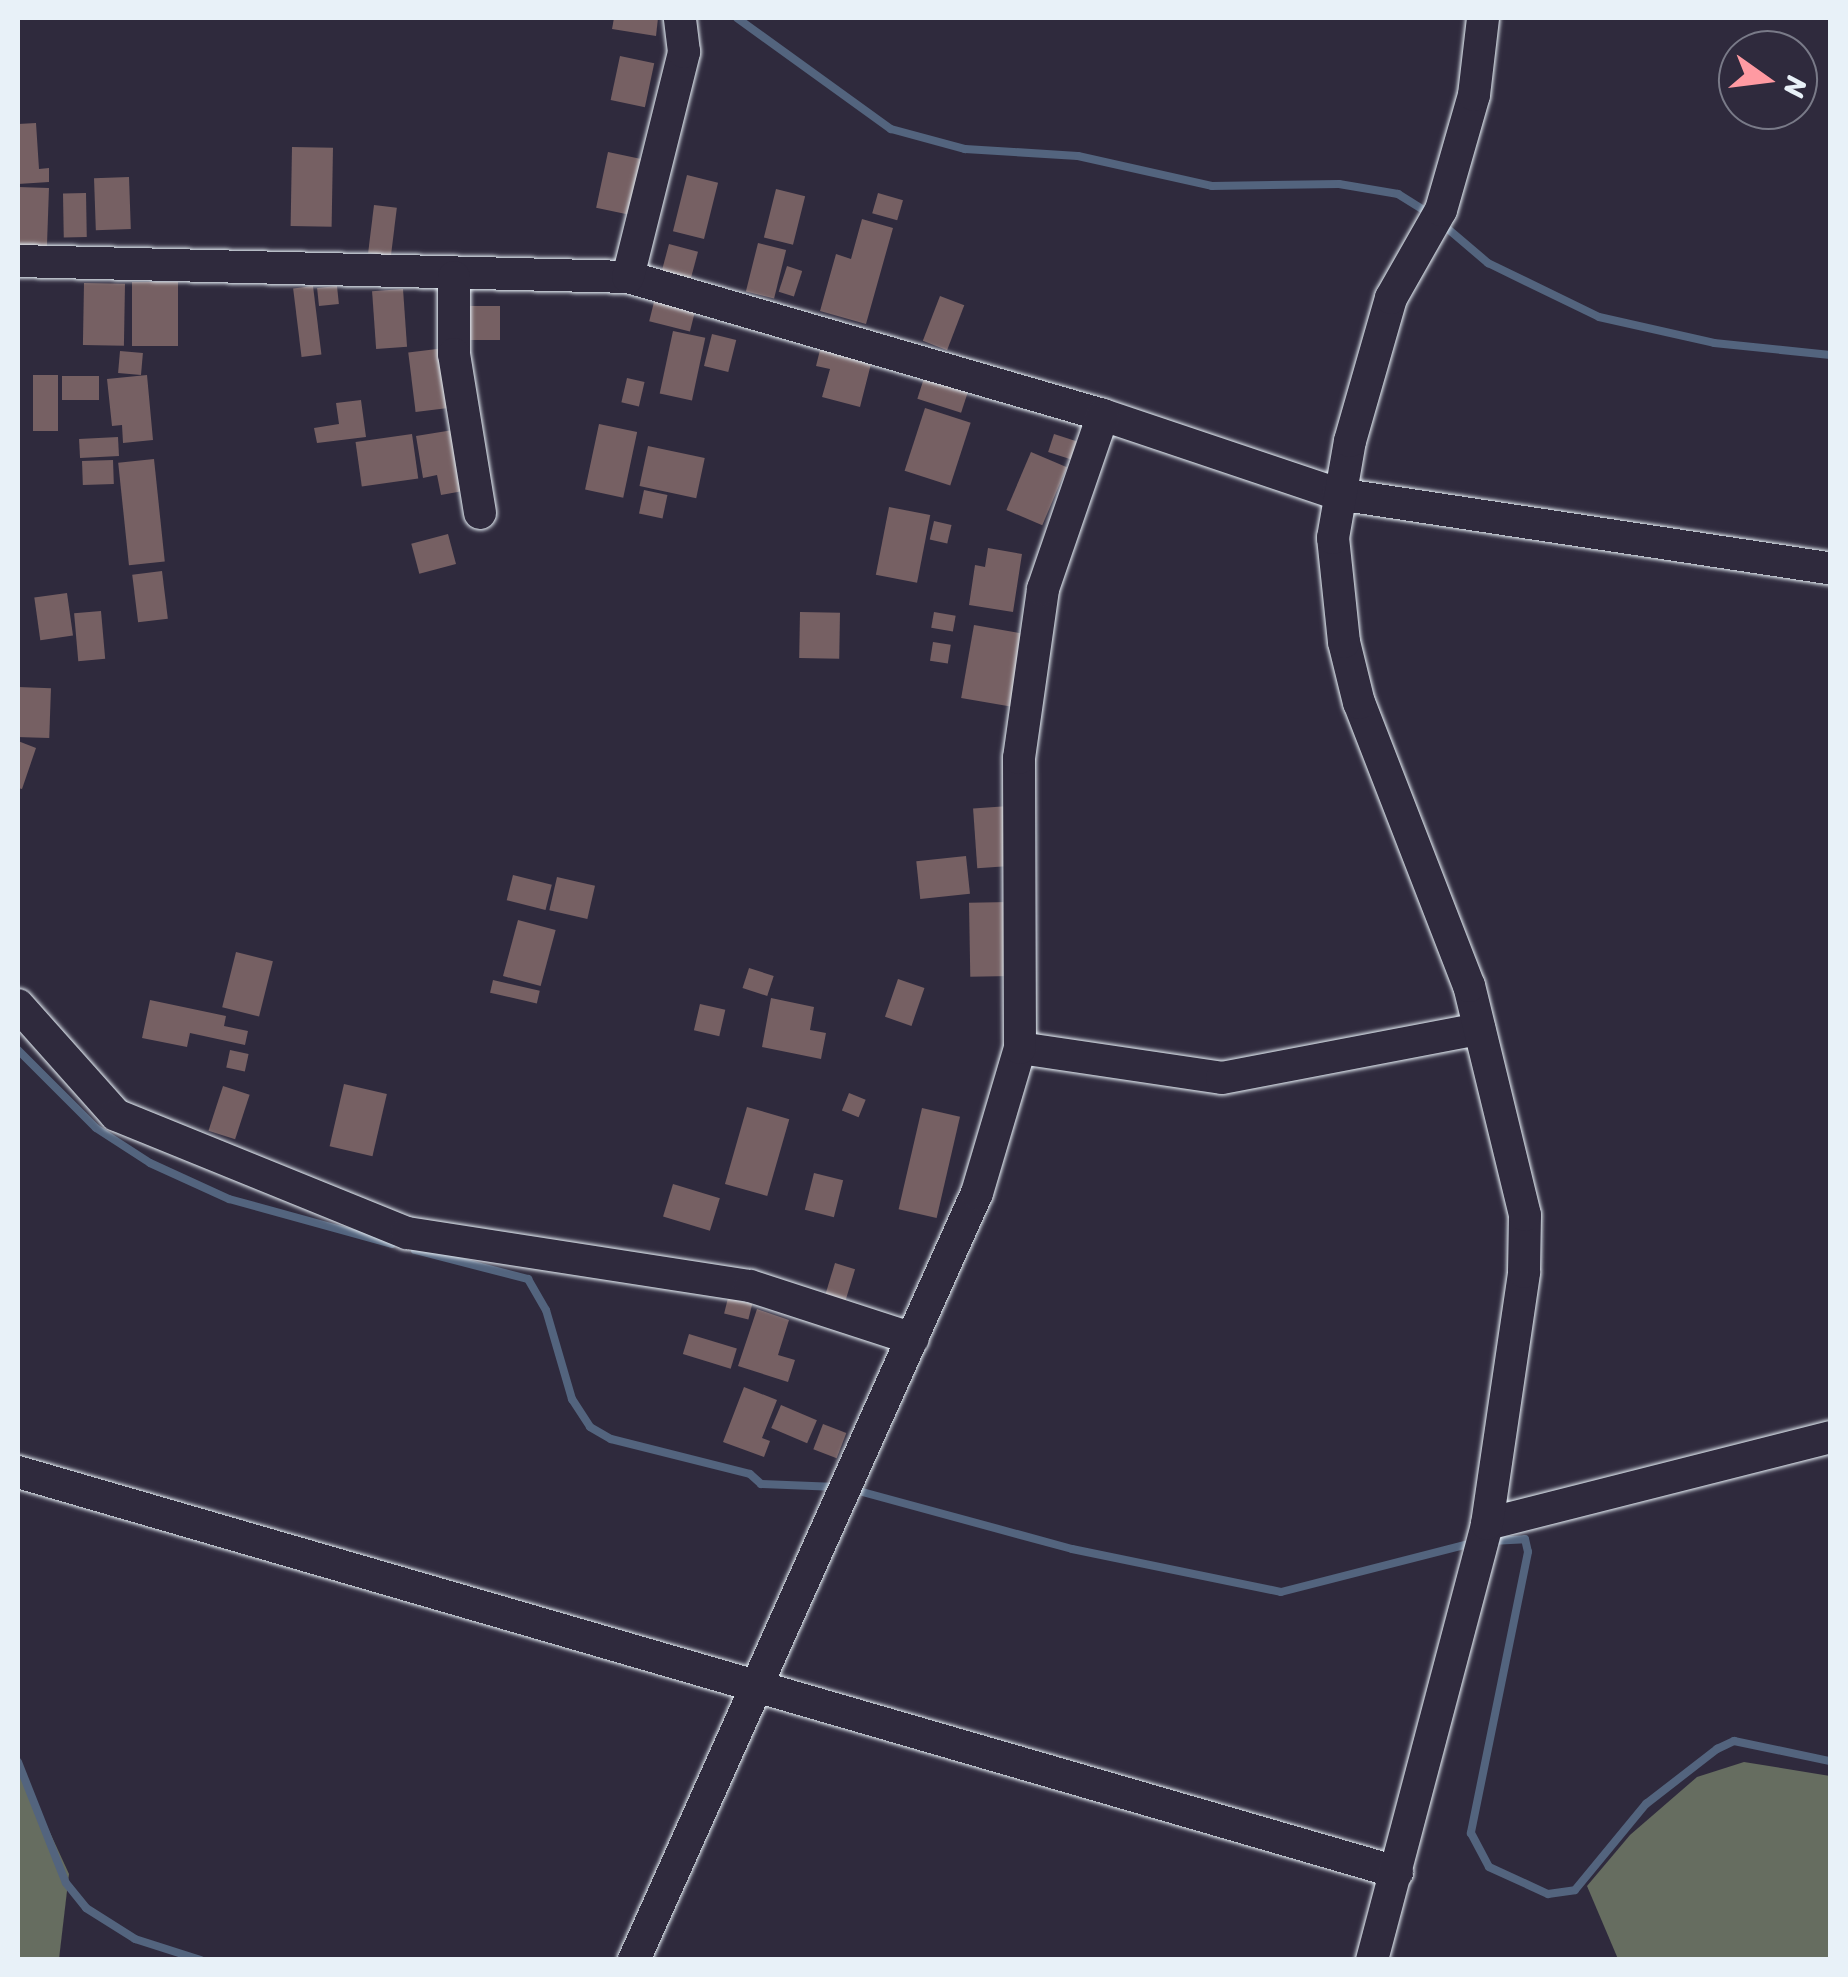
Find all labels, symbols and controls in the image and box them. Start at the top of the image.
north arrow [1718,30,1818,130]
text: N [1770,72,1822,102]

